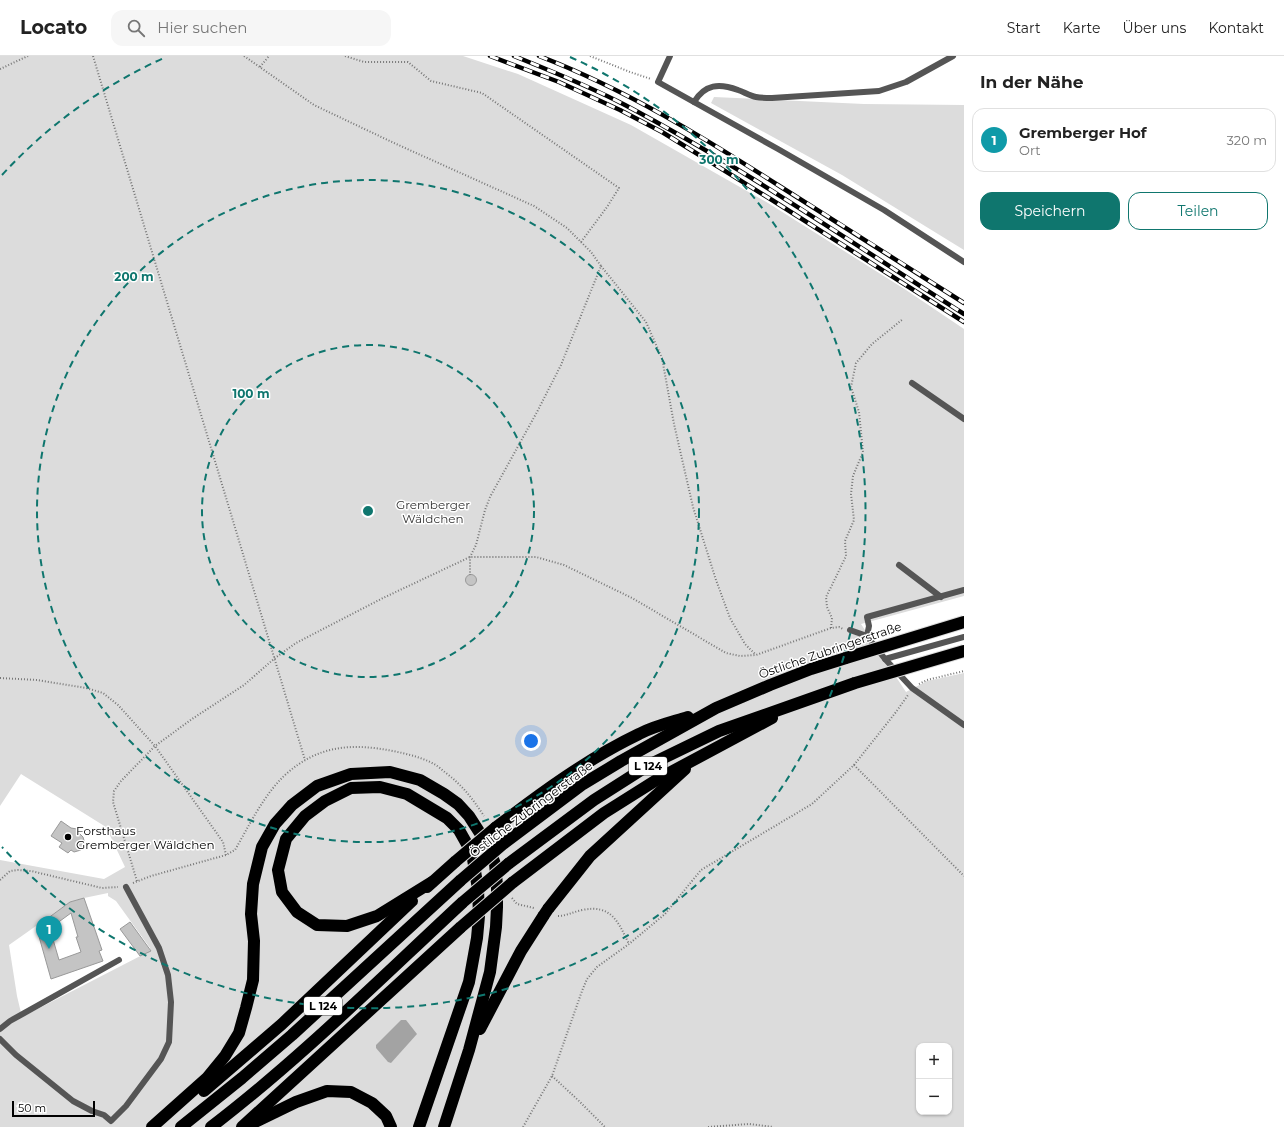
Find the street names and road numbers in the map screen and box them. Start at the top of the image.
street label: Östliche Zubringerstraße [757,618,903,682]
road number: L 124 [629,757,667,775]
street label: Östliche Zubringerstraße [467,758,595,860]
road number: L 124 [304,997,342,1015]

